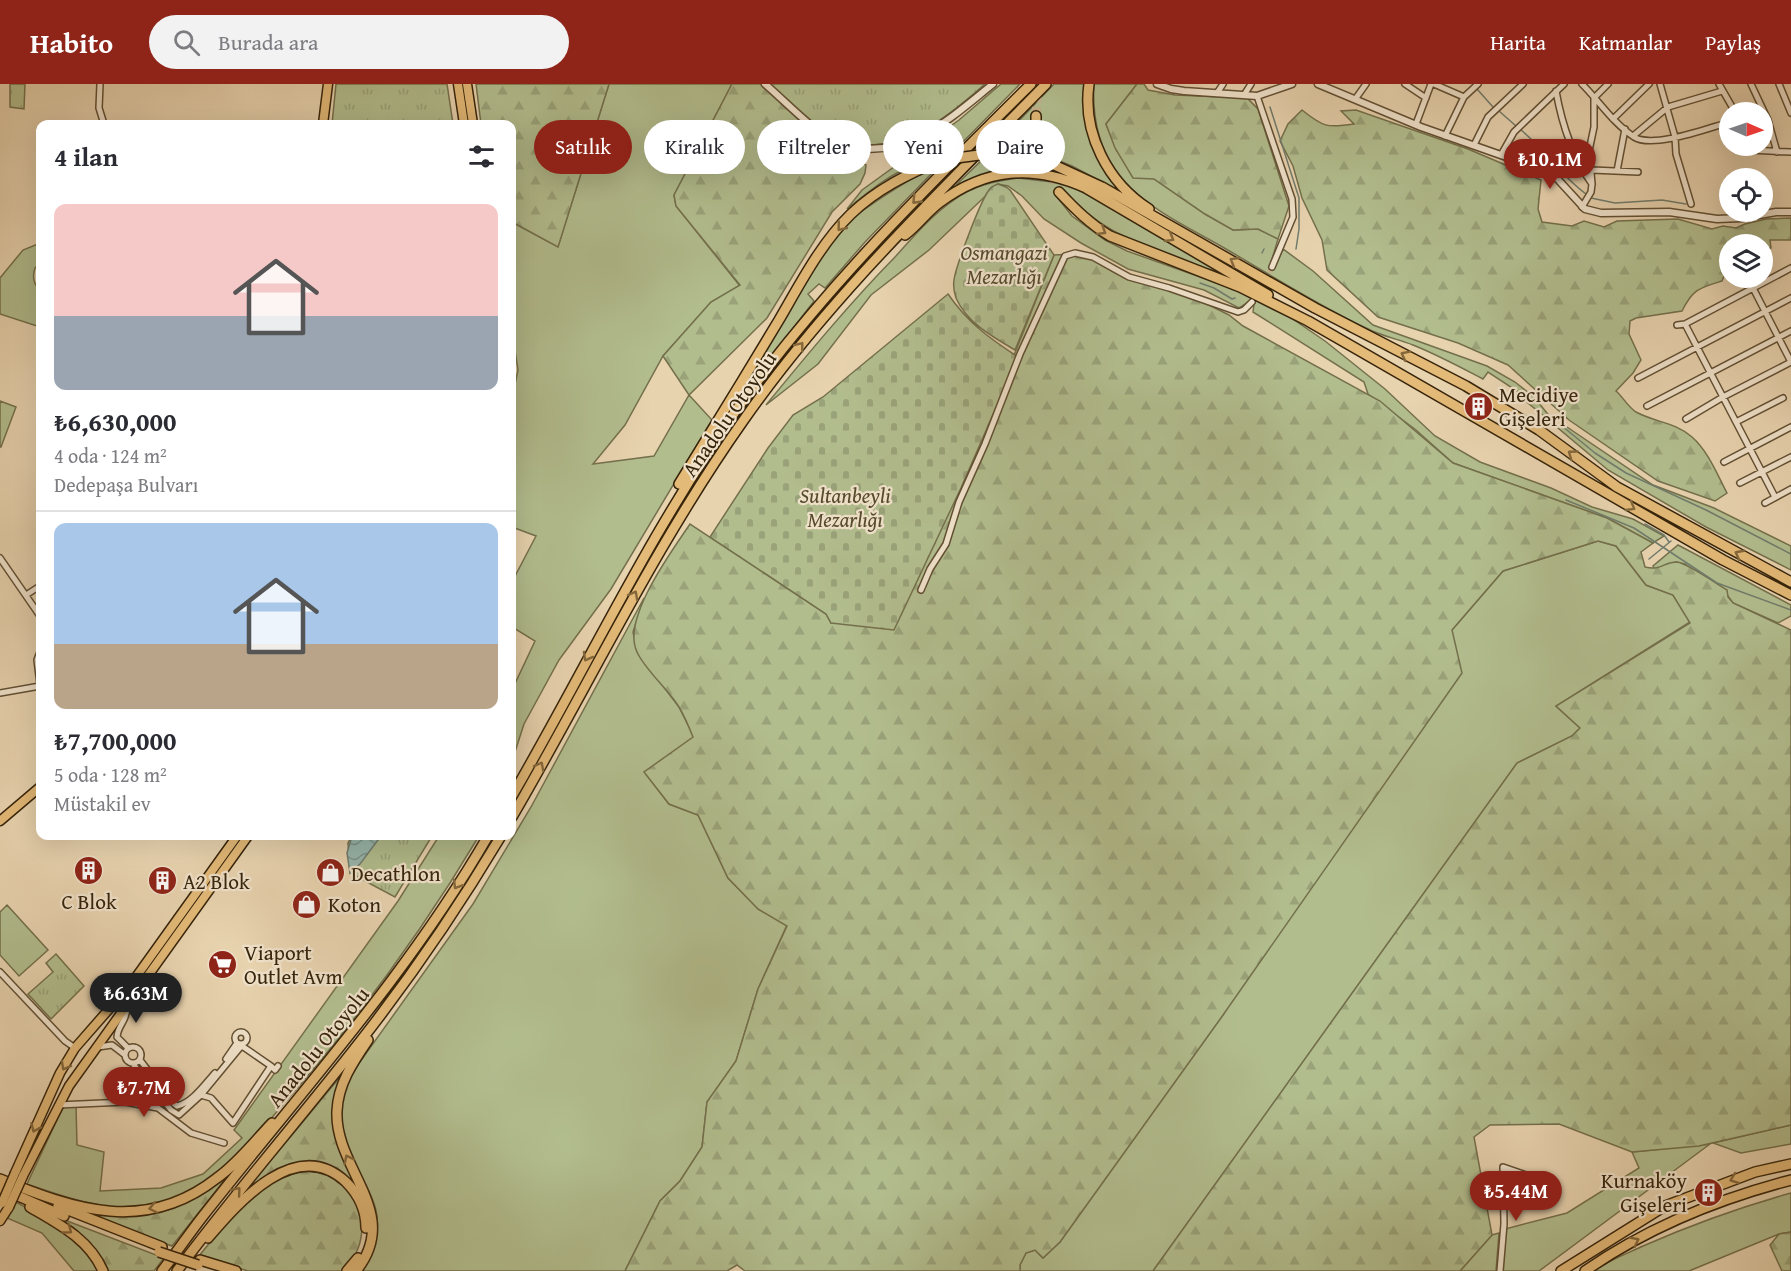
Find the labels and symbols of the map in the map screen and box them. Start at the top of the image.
north arrow [1719,102,1773,156]
pin: ₺10.1M [1501,139,1599,190]
one-way arrow [912,194,923,204]
one-way arrow [837,220,848,231]
one-way arrow [1096,224,1106,236]
one-way arrow [1164,230,1174,242]
park label: Osmangazi Mezarlığı [960,237,1048,292]
one-way arrow [1230,257,1240,268]
one-way arrow [792,341,803,352]
street label: Anadolu Otoyolu [674,344,784,483]
one-way arrow [1401,351,1411,362]
place label: Mecidiye Gişeleri [1499,379,1578,434]
building icon: Mecidiye Gişeleri [1462,390,1494,422]
one-way arrow [1568,450,1579,461]
park label: Sultanbeyli Mezarlığı [799,480,891,535]
one-way arrow [1625,500,1635,512]
one-way arrow [1735,550,1746,562]
one-way arrow [627,591,638,601]
one-way arrow [583,651,594,661]
one-way arrow [533,762,544,772]
building icon: C Blok [73,854,105,886]
shop icon: Decathlon [314,857,346,889]
place label: Decathlon [351,858,441,889]
building icon: A2 Blok [146,865,178,897]
place label: A2 Blok [183,866,250,897]
one-way arrow [453,879,465,889]
place label: C Blok [61,886,117,917]
shop icon: Koton [291,888,323,920]
place label: Koton [328,889,381,920]
place label: Viaport Outlet Avm [244,937,343,992]
supermarket icon: Viaport Outlet Avm [207,948,239,980]
pin: ₺6.63M [87,973,185,1024]
street label: Anadolu Otoyolu [260,980,377,1114]
one-way arrow [61,1059,72,1070]
pin: ₺7.7M [102,1067,186,1118]
one-way arrow [30,1122,42,1133]
one-way arrow [343,1154,355,1165]
place label: Kurnaköy Gişeleri [1601,1165,1688,1220]
pin: ₺5.44M [1467,1171,1565,1222]
one-way arrow [1730,1171,1740,1184]
building icon: Kurnaköy Gişeleri [1692,1176,1724,1208]
one-way arrow [230,1187,241,1198]
one-way arrow [148,1200,158,1213]
one-way arrow [61,1223,72,1234]
one-way arrow [1629,1237,1640,1248]

